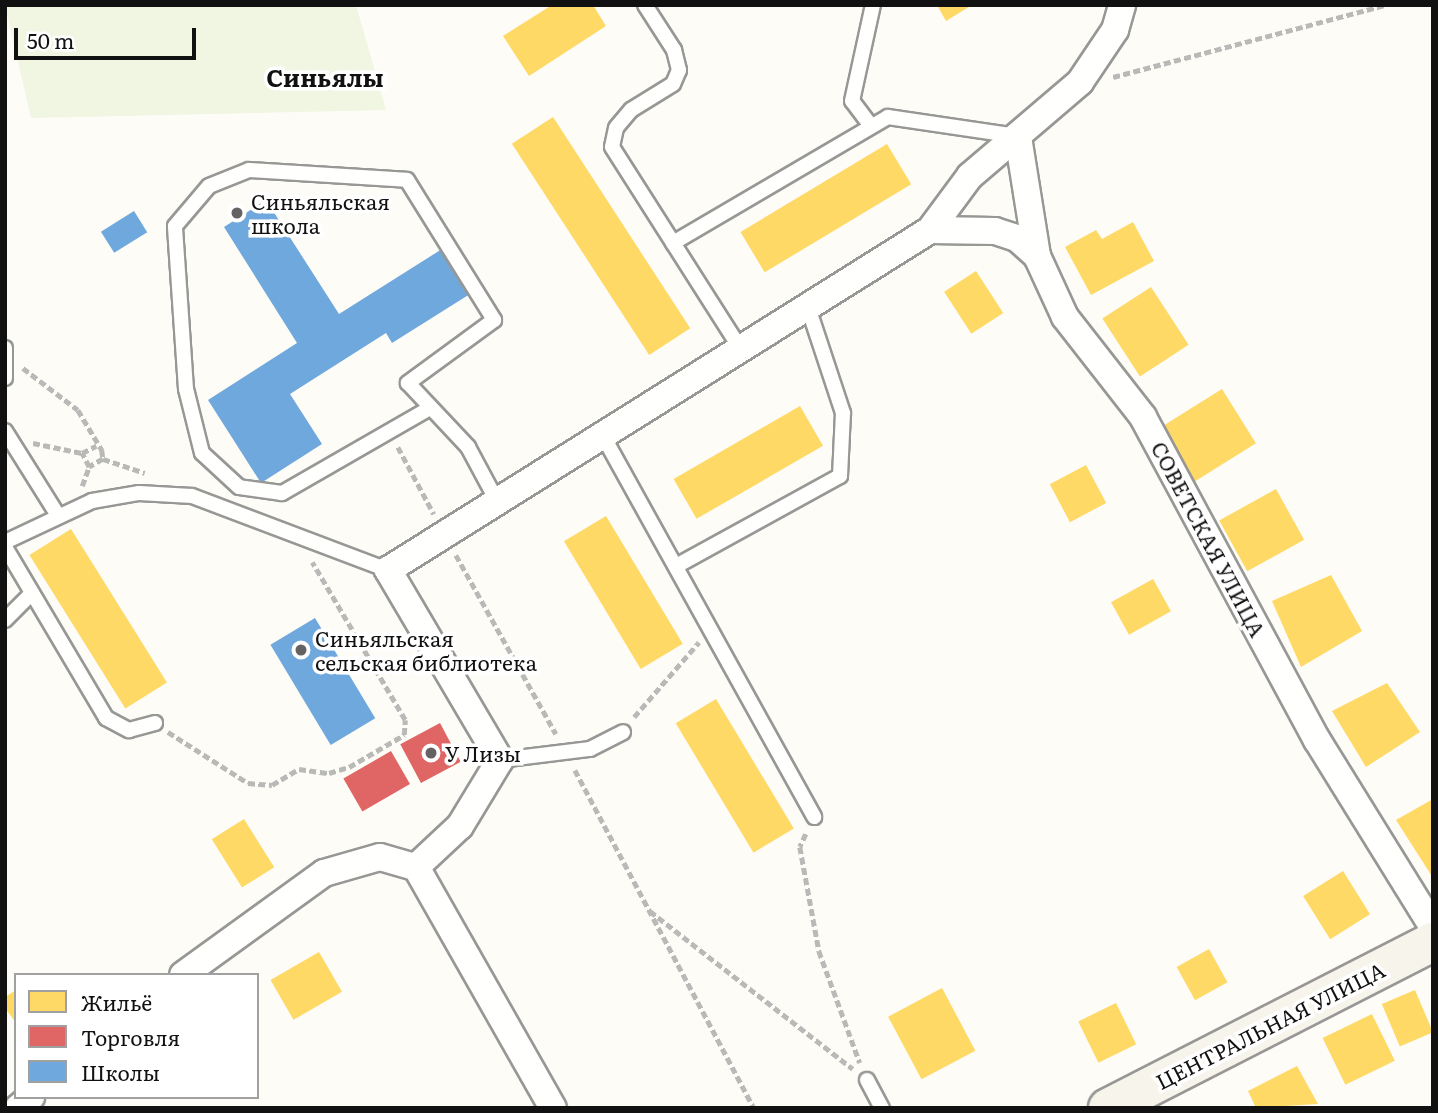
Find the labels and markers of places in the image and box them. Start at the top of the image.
place label: Синьяльская школа [251,188,390,238]
marker: Синьяльская школа [229,205,245,221]
place label: Синьяльская сельская библиотека [315,625,537,675]
marker: Синьяльская сельская библиотека [293,642,309,658]
place label: У Лизы [445,740,521,766]
marker: У Лизы [423,745,439,761]

